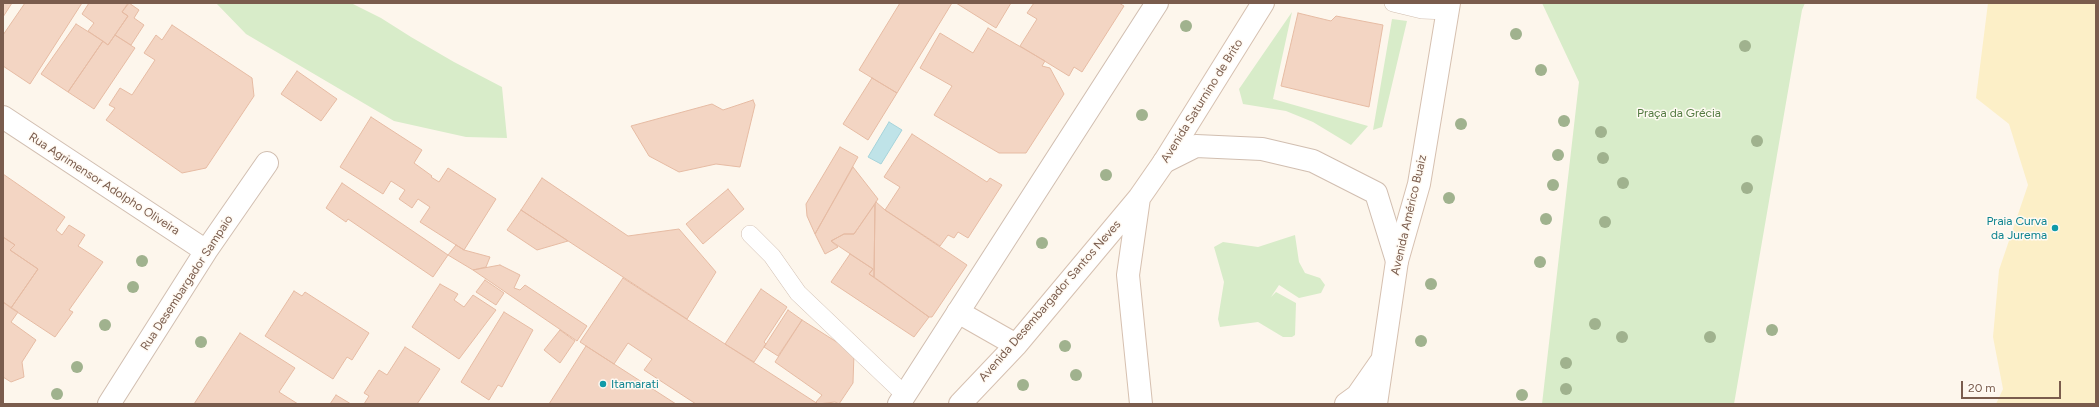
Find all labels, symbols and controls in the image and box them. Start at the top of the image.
street label: Avenida Saturnino de Brito [1158,36,1246,166]
park label: Praça da Grécia [1637,106,1721,120]
street label: Rua Agrimensor Adolpho Oliveira [26,130,182,238]
street label: Avenida Américo Buaiz [1388,153,1430,277]
street label: Rua Desembargador Sampaio [138,213,236,353]
place label: Praia Curva da Jurema [1986,214,2047,242]
street label: Avenida Desembargador Santos Neves [976,217,1124,385]
marker: Praia Curva da Jurema [2050,223,2060,233]
scale bar [1963,373,2063,399]
place label: Itamarati [611,377,659,391]
marker: Itamarati [598,379,608,389]
text: 20 m [1968,381,1996,395]

